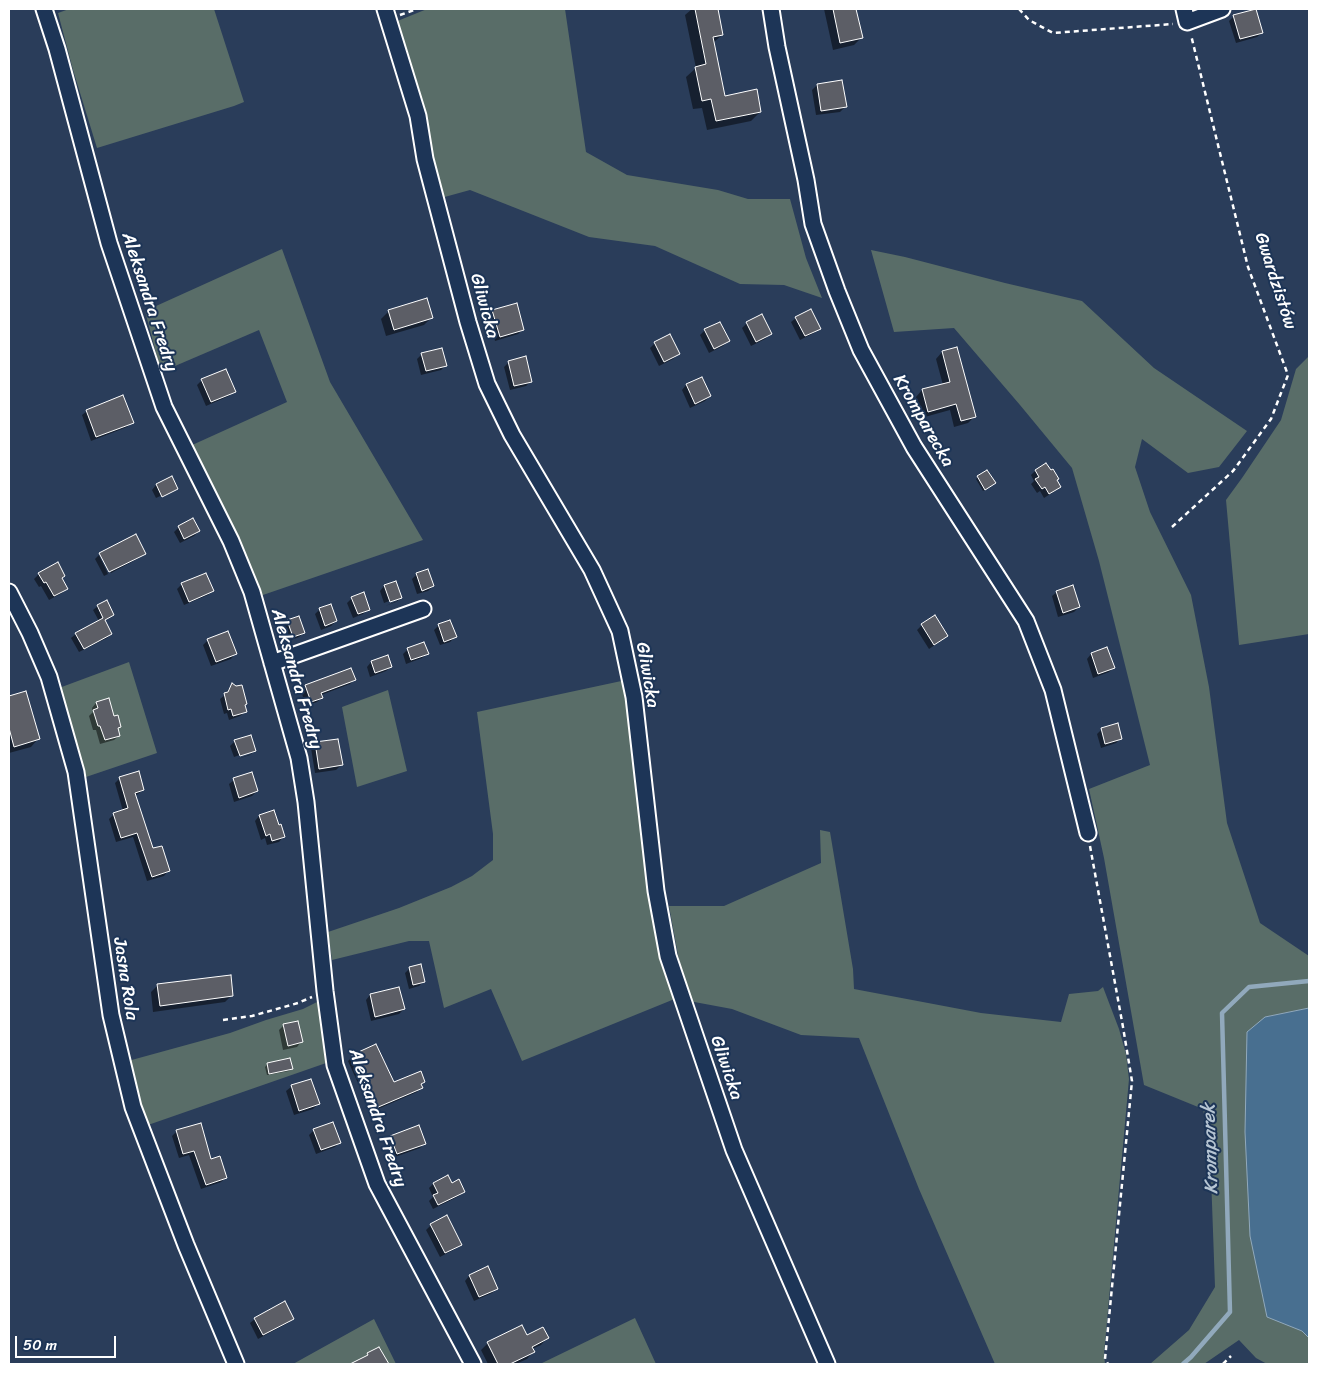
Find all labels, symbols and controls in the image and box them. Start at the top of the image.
street label: Aleksandra Fredry [116,230,182,374]
street label: Gwardzistów [1249,230,1301,332]
street label: Gliwicka [465,271,503,341]
street label: Kromparecka [888,371,958,471]
street label: Aleksandra Fredry [266,606,326,752]
street label: Gliwicka [631,640,663,710]
street label: Jasna Rola [108,936,142,1022]
street label: Gliwicka [705,1033,747,1103]
street label: Aleksandra Fredry [343,1046,411,1190]
water label: Kromparek [1198,1104,1224,1194]
scale bar [18,1326,119,1358]
text: 50 m [23,1332,57,1358]

